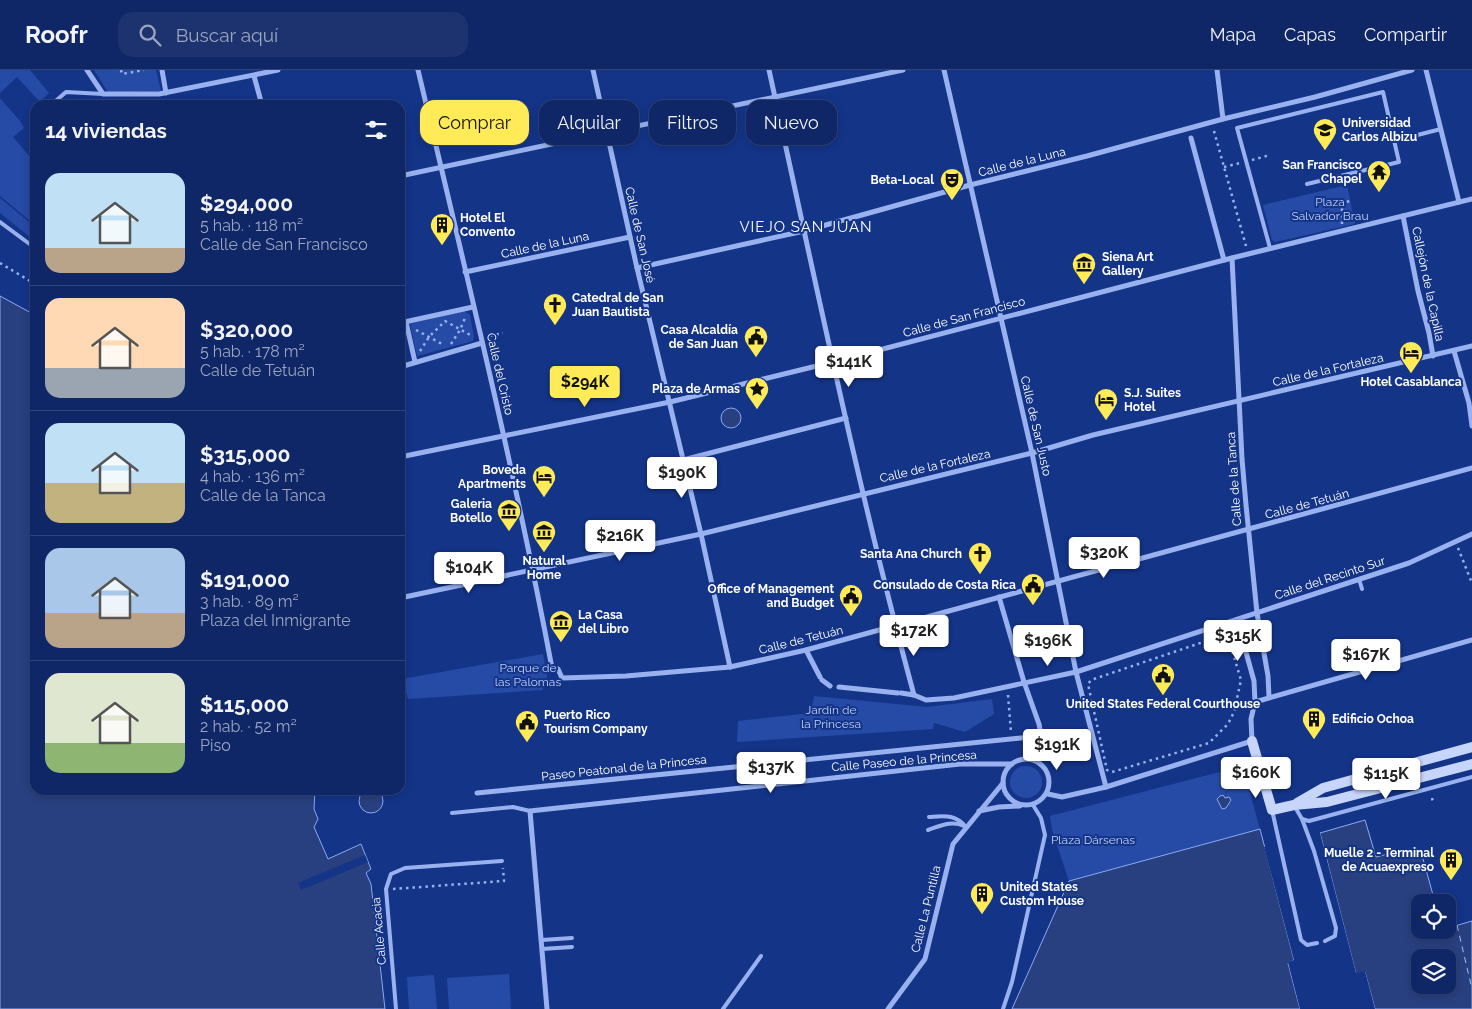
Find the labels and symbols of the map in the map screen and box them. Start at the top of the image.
place label: Universidad Carlos Albizu [1342,116,1417,144]
school or university icon: Universidad Carlos Albizu [1312,117,1338,151]
street label: Calle de la Luna [977,144,1067,180]
place label: San Francisco Chapel [1283,158,1362,186]
temple icon: San Francisco Chapel [1366,159,1392,193]
theatre icon: Beta-Local [939,167,965,201]
place label: Beta-Local [871,173,934,187]
street label: Calle de San José [622,186,658,284]
park label: Plaza Salvador Brau [1291,195,1369,223]
place label: Hotel El Convento [460,211,515,239]
building icon: Hotel El Convento [429,212,455,246]
district label: VIEJO SAN JUAN [739,218,873,236]
street label: Callejón de la Capilla [1409,226,1447,342]
street label: Calle de la Luna [500,229,590,261]
place label: Siena Art Gallery [1102,250,1154,278]
museum icon: Siena Art Gallery [1071,251,1097,285]
place label: Catedral de San Juan Bautista [572,291,664,319]
church icon: Catedral de San Juan Bautista [542,292,568,326]
street label: Calle de San Francisco [901,294,1027,340]
place label: Casa Alcaldía de San Juan [661,323,738,351]
public building icon: Casa Alcaldía de San Juan [743,324,769,358]
street label: Calle del Cristo [484,332,516,416]
hotel icon: Hotel Casablanca [1398,340,1424,374]
pin: $141K [814,346,884,388]
street label: Calle de la Fortaleza [1271,350,1385,390]
pin: $294K [550,366,620,408]
street label: Calle de San Justo [1018,375,1054,477]
place label: Hotel Casablanca [1360,375,1462,389]
place icon: Plaza de Armas [744,376,770,410]
place label: Plaza de Armas [652,382,740,396]
place label: S.J. Suites Hotel [1124,386,1181,414]
hotel icon: S.J. Suites Hotel [1093,387,1119,421]
street label: Calle de la Tanca [1224,432,1244,526]
street label: Calle de la Fortaleza [878,446,992,486]
pin: $190K [647,456,717,499]
place label: Boveda Apartments [458,463,526,491]
hotel icon: Boveda Apartments [531,464,557,498]
street label: Calle de Tetuán [1264,486,1350,522]
place label: Galeria Botello [450,497,492,525]
museum icon: Galeria Botello [496,498,522,532]
museum icon: Natural Home [531,519,557,553]
pin: $216K [585,520,655,562]
pin: $320K [1069,536,1139,579]
church icon: Santa Ana Church [967,541,993,575]
place label: Santa Ana Church [860,547,962,561]
pin: $104K [434,552,504,594]
street label: Calle del Recinto Sur [1273,553,1388,602]
place label: Natural Home [522,554,566,582]
public building icon: Consulado de Costa Rica [1020,572,1046,606]
place label: Consulado de Costa Rica [873,578,1016,592]
place label: Office of Management and Budget [708,582,834,610]
public building icon: Office of Management and Budget [838,583,864,617]
place label: La Casa del Libro [578,608,629,636]
museum icon: La Casa del Libro [548,609,574,643]
pin: $172K [879,614,949,657]
pin: $315K [1203,620,1273,662]
street label: Calle de Tetuán [757,623,845,657]
pin: $196K [1013,624,1083,667]
pin: $167K [1331,638,1401,681]
park label: Parque de las Palomas [495,661,561,689]
public building icon: United States Federal Courthouse [1150,662,1176,696]
place label: United States Federal Courthouse [1066,697,1260,711]
park label: Jardín de la Princesa [801,703,861,731]
building icon: Edificio Ochoa [1301,706,1327,740]
place label: Puerto Rico Tourism Company [544,708,648,736]
public building icon: Puerto Rico Tourism Company [514,709,540,743]
place label: Edificio Ochoa [1332,712,1414,726]
pin: $191K [1022,728,1092,771]
street label: Calle Paseo de la Princesa [831,748,977,774]
street label: Paseo Peatonal de la Princesa [541,752,707,784]
pin: $137K [736,752,806,794]
pin: $160K [1221,756,1291,799]
pin: $115K [1351,758,1421,800]
park label: Plaza Dársenas [1051,833,1135,847]
place label: Muelle 2 - Terminal de Acuaexpreso [1324,846,1434,874]
building icon: Muelle 2 - Terminal de Acuaexpreso [1438,847,1464,881]
street label: Calle La Puntilla [908,864,944,954]
place label: United States Custom House [1000,880,1084,908]
building icon: United States Custom House [969,881,995,915]
street label: Calle Acacia [369,897,389,965]

